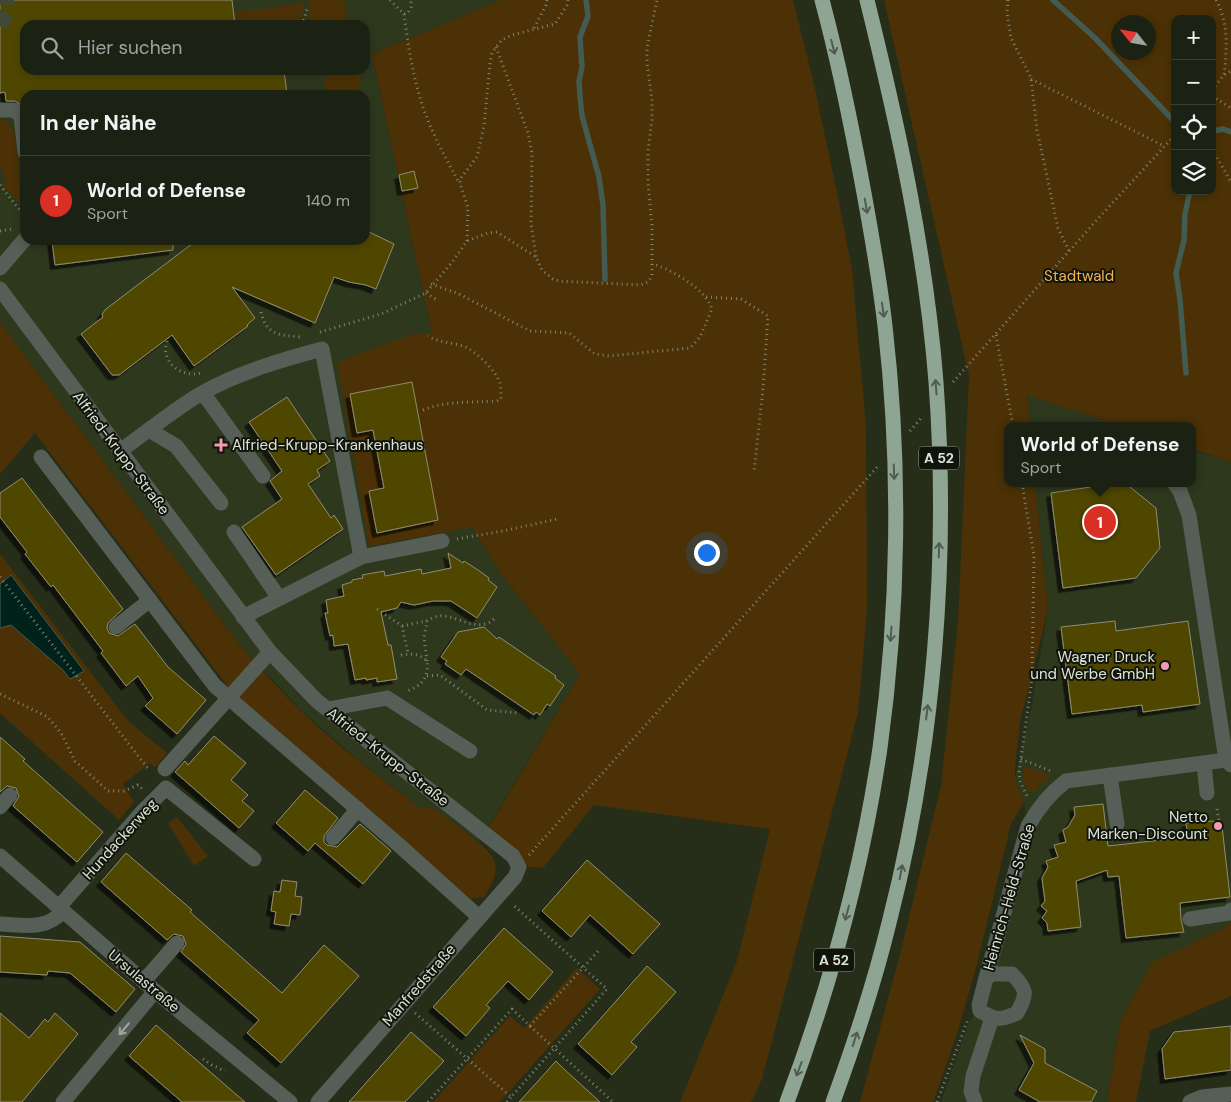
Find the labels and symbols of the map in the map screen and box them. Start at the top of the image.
north arrow [1111,15,1156,60]
one-way arrow [829,39,838,55]
one-way arrow [862,198,872,214]
park label: Stadtwald [1044,266,1114,286]
one-way arrow [878,301,888,317]
one-way arrow [931,380,941,396]
street label: Alfried-Krupp-Straße [68,387,174,519]
place label: Alfried-Krupp-Krankenhaus [232,435,424,455]
marker: Alfried-Krupp-Krankenhaus [214,438,228,452]
road number: A 52 [919,446,959,469]
one-way arrow [890,463,899,479]
pin: 1 [1084,503,1116,541]
your location [694,540,720,566]
one-way arrow [934,542,944,558]
one-way arrow [887,626,896,642]
place label: Wagner Druck und Werbe GmbH [1030,647,1155,684]
marker: Wagner Druck und Werbe GmbH [1159,660,1171,672]
street label: Alfried-Krupp-Straße [323,703,453,811]
one-way arrow [922,704,932,720]
street label: Hundackerweg [78,794,162,884]
place label: Netto Marken-Discount [1087,807,1208,844]
marker: Netto Marken-Discount [1212,820,1224,832]
street label: Heinrich-Held-Straße [979,821,1039,973]
one-way arrow [897,864,906,880]
one-way arrow [841,905,851,921]
street label: Manfredstraße [378,940,460,1030]
street label: Ursulastraße [104,945,184,1017]
road number: A 52 [814,948,854,972]
one-way arrow [118,1022,130,1035]
one-way arrow [850,1032,860,1048]
one-way arrow [794,1060,803,1076]

